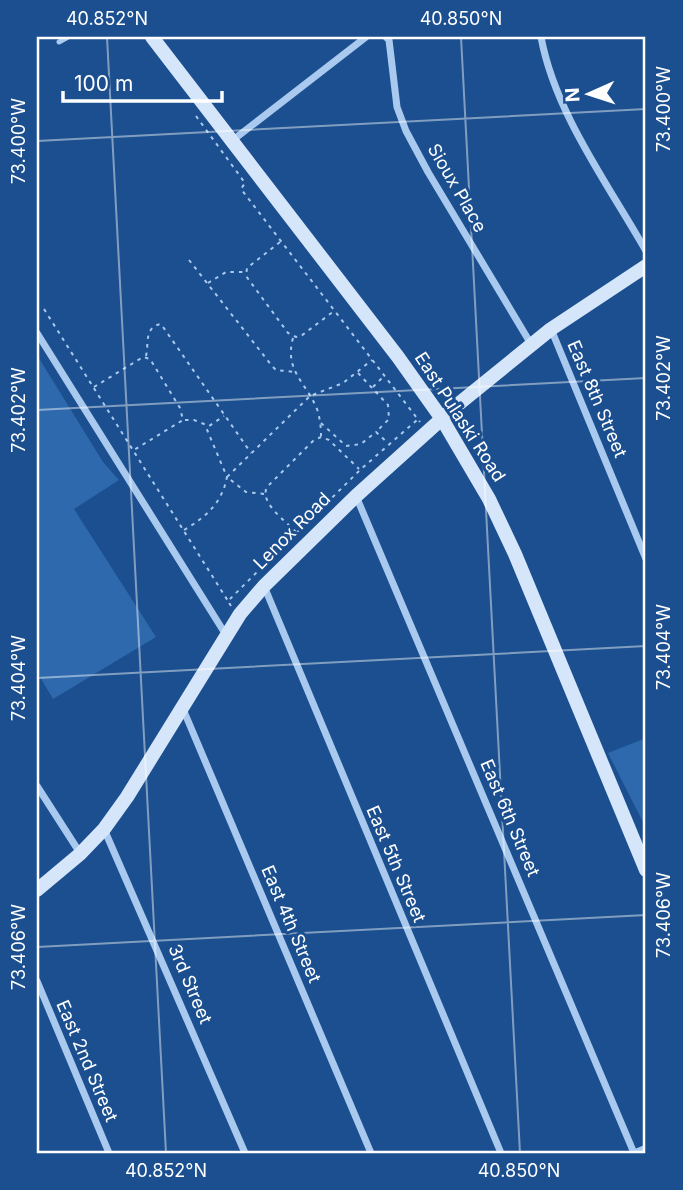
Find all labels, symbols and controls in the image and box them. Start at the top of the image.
text: 40.852°N [66,8,148,29]
text: 40.850°N [420,8,502,29]
scale bar [63,60,222,104]
north arrow [554,60,624,130]
text: 73.400°W [653,66,674,152]
text: 100 m [74,71,133,96]
text: N [561,87,584,103]
text: 73.400°W [8,98,29,184]
street label: Sioux Place [424,140,491,236]
text: 73.402°W [653,335,674,421]
street label: East 8th Street [563,337,632,460]
street label: East Pulaski Road [411,348,510,485]
text: 73.402°W [8,367,29,453]
street label: Lenox Road [249,488,334,573]
text: 73.404°W [653,604,674,690]
text: 73.404°W [8,635,29,721]
street label: East 6th Street [476,756,545,880]
street label: East 5th Street [362,802,431,925]
street label: East 4th Street [257,862,326,986]
text: 73.406°W [653,872,674,958]
text: 73.406°W [8,904,29,990]
street label: 3rd Street [164,941,217,1027]
street label: East 2nd Street [52,997,123,1125]
text: 40.852°N [125,1160,207,1181]
text: 40.850°N [478,1160,560,1181]

